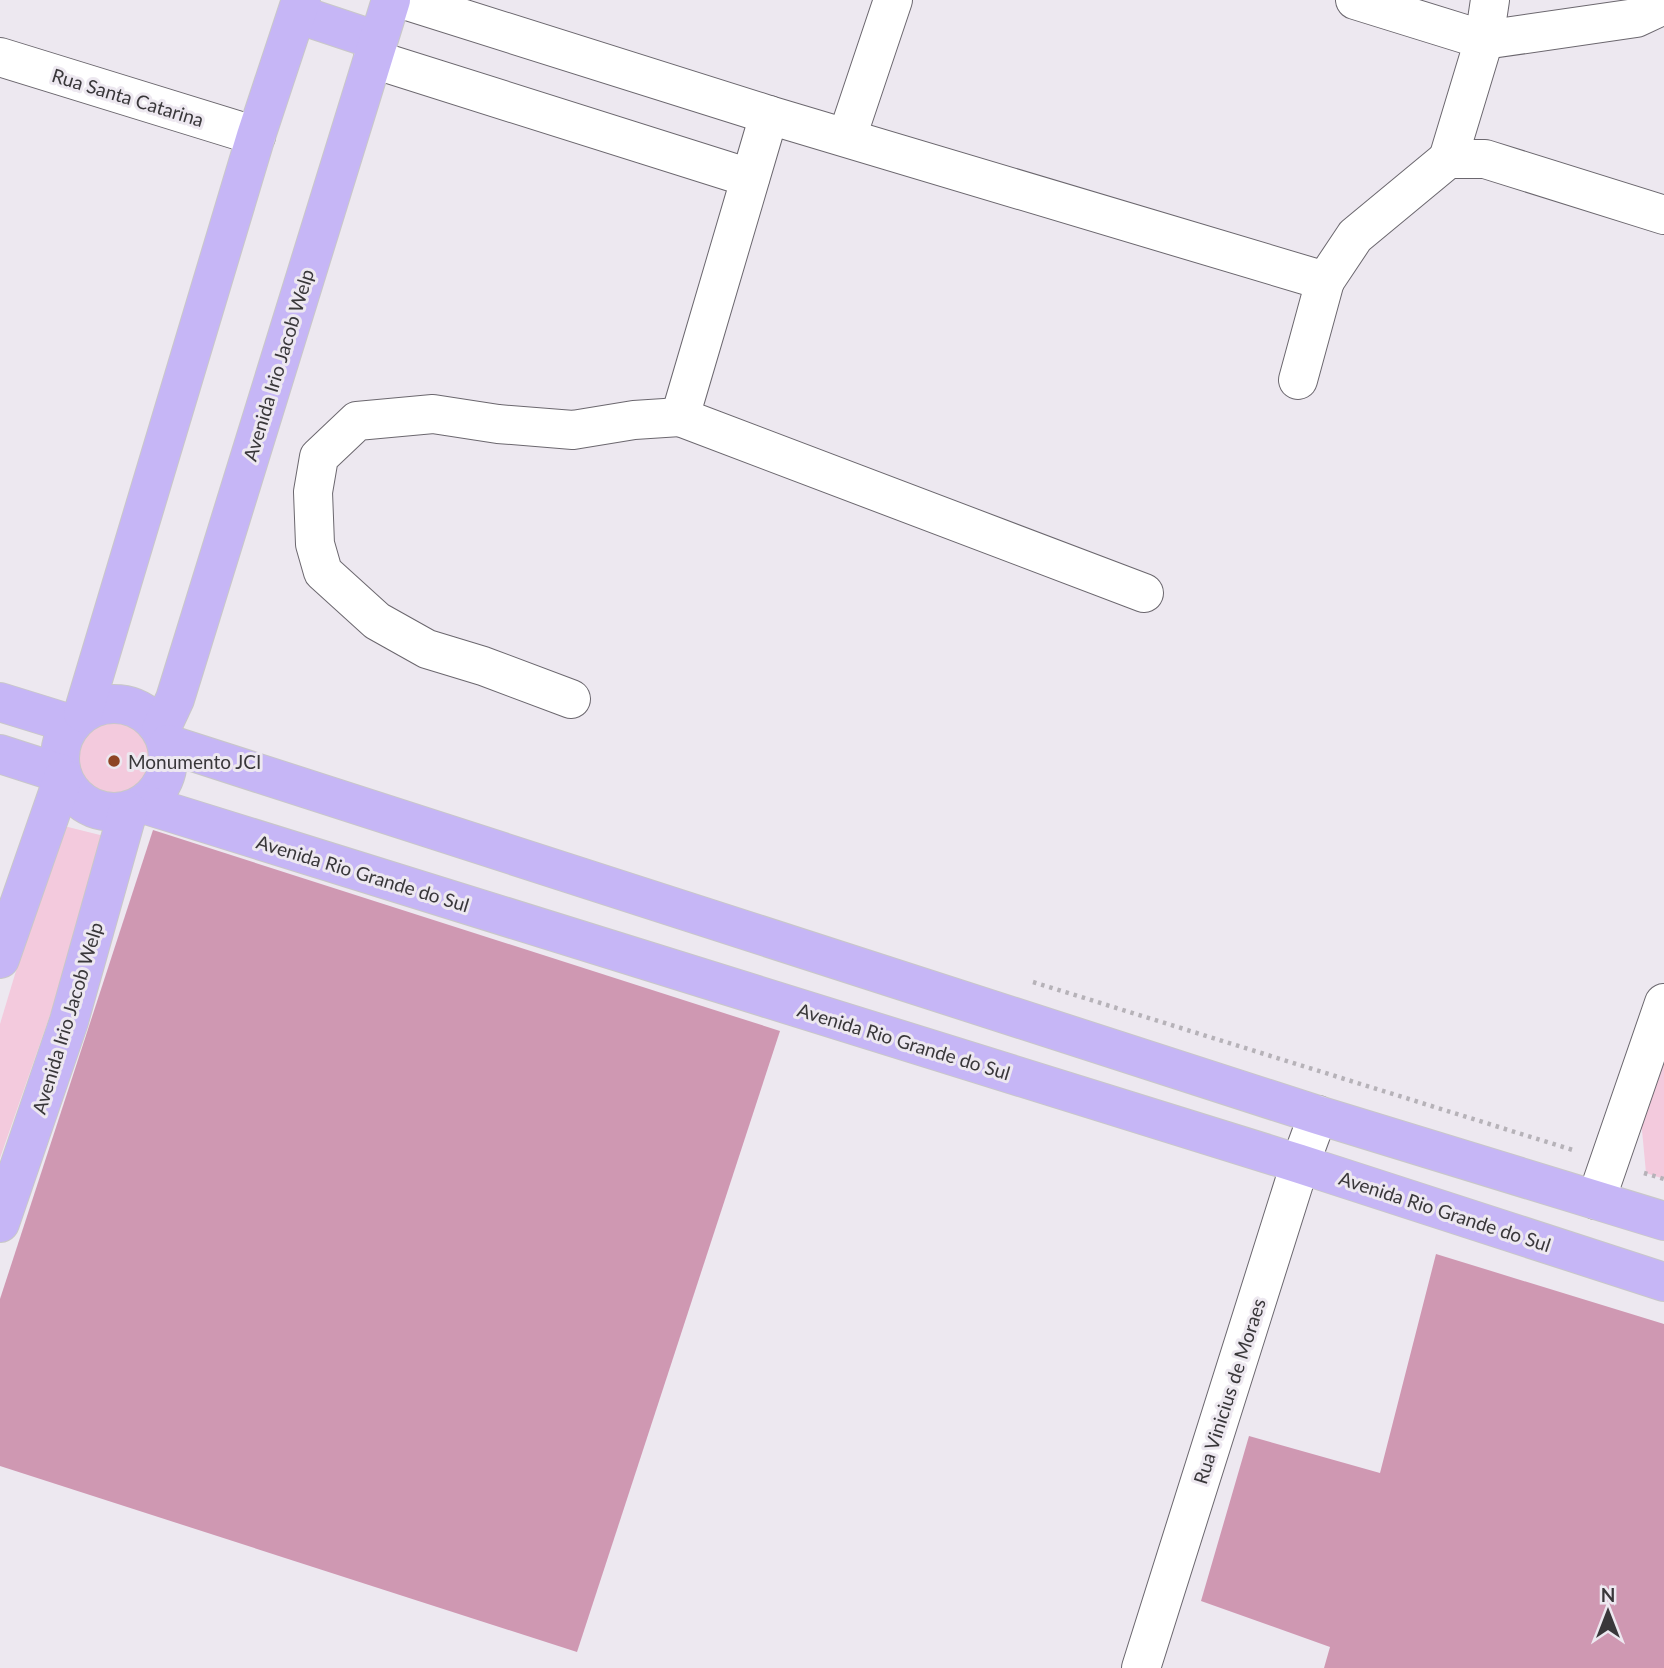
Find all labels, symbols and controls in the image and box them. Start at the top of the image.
street label: Rua Santa Catarina [49,63,207,131]
street label: Avenida Irio Jacob Welp [238,266,318,464]
place label: Monumento JCI [128,750,261,773]
marker: Monumento JCI [106,753,122,769]
street label: Avenida Rio Grande do Sul [254,830,472,916]
street label: Avenida Irio Jacob Welp [27,919,107,1117]
street label: Avenida Rio Grande do Sul [795,998,1013,1084]
street label: Avenida Rio Grande do Sul [1336,1166,1554,1256]
street label: Rua Vinicius de Moraes [1188,1295,1270,1487]
north arrow [1573,1577,1643,1647]
text: N [1601,1583,1615,1606]

